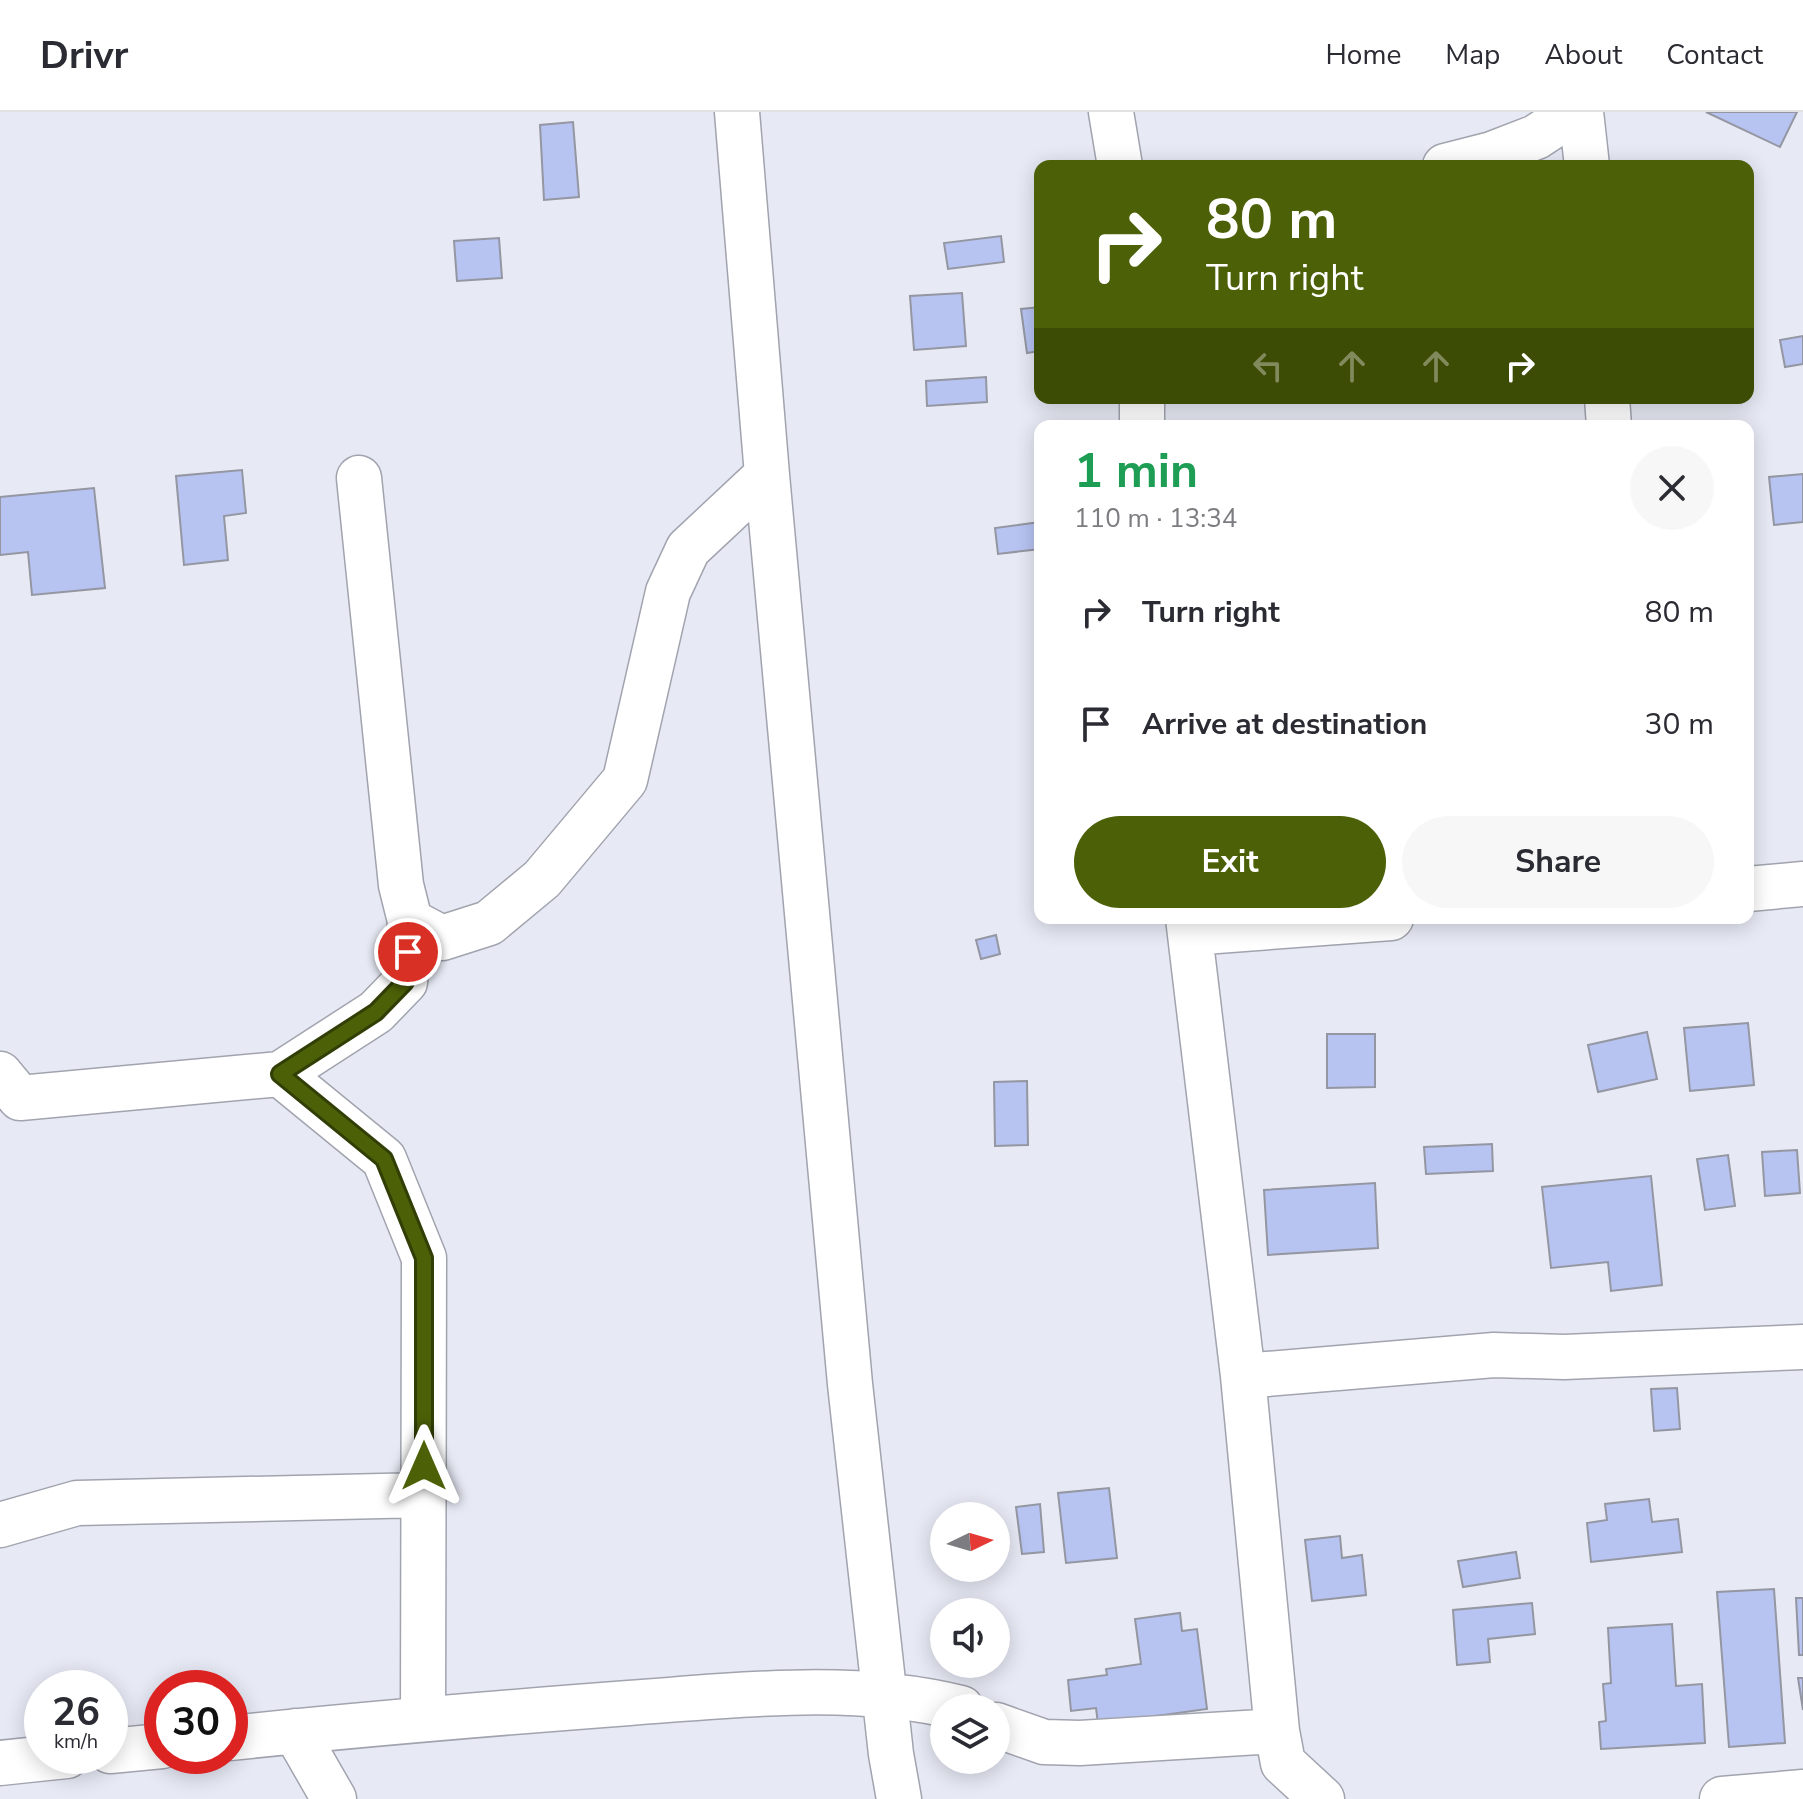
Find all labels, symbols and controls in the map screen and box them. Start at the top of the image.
text: Drivr [40,30,128,81]
text: Home [1326,36,1401,74]
text: Map [1445,36,1500,74]
text: About [1544,36,1622,74]
text: Contact [1666,36,1763,74]
text: 80 m [1206,181,1337,258]
icon: right [1074,192,1178,296]
text: Turn right [1206,254,1363,303]
icon: left [1246,344,1290,388]
icon: ahead [1330,344,1374,388]
icon: ahead [1414,344,1458,388]
icon: right [1498,344,1542,388]
text: 1 min [1074,438,1198,504]
button: close [1630,446,1714,530]
text: 110 m · 13:34 [1074,501,1237,536]
icon: right [1074,590,1118,634]
text: Turn right [1142,592,1280,633]
text: 80 m [1645,592,1714,633]
icon: arrive [1074,702,1118,746]
text: Arrive at destination [1142,704,1427,745]
text: 30 m [1645,704,1714,745]
button: Exit [1074,816,1386,908]
button: Share [1402,816,1714,908]
pin [374,918,442,986]
icon: arrive [386,930,430,974]
position arrow [382,1424,466,1508]
north arrow [930,1502,1010,1582]
map controls [930,1502,1010,1774]
button: sound [930,1598,1010,1678]
speed limit sign: 30 [144,1670,248,1774]
text: 26 [52,1685,100,1739]
button: layers [930,1694,1010,1774]
text: km/h [54,1728,98,1755]

